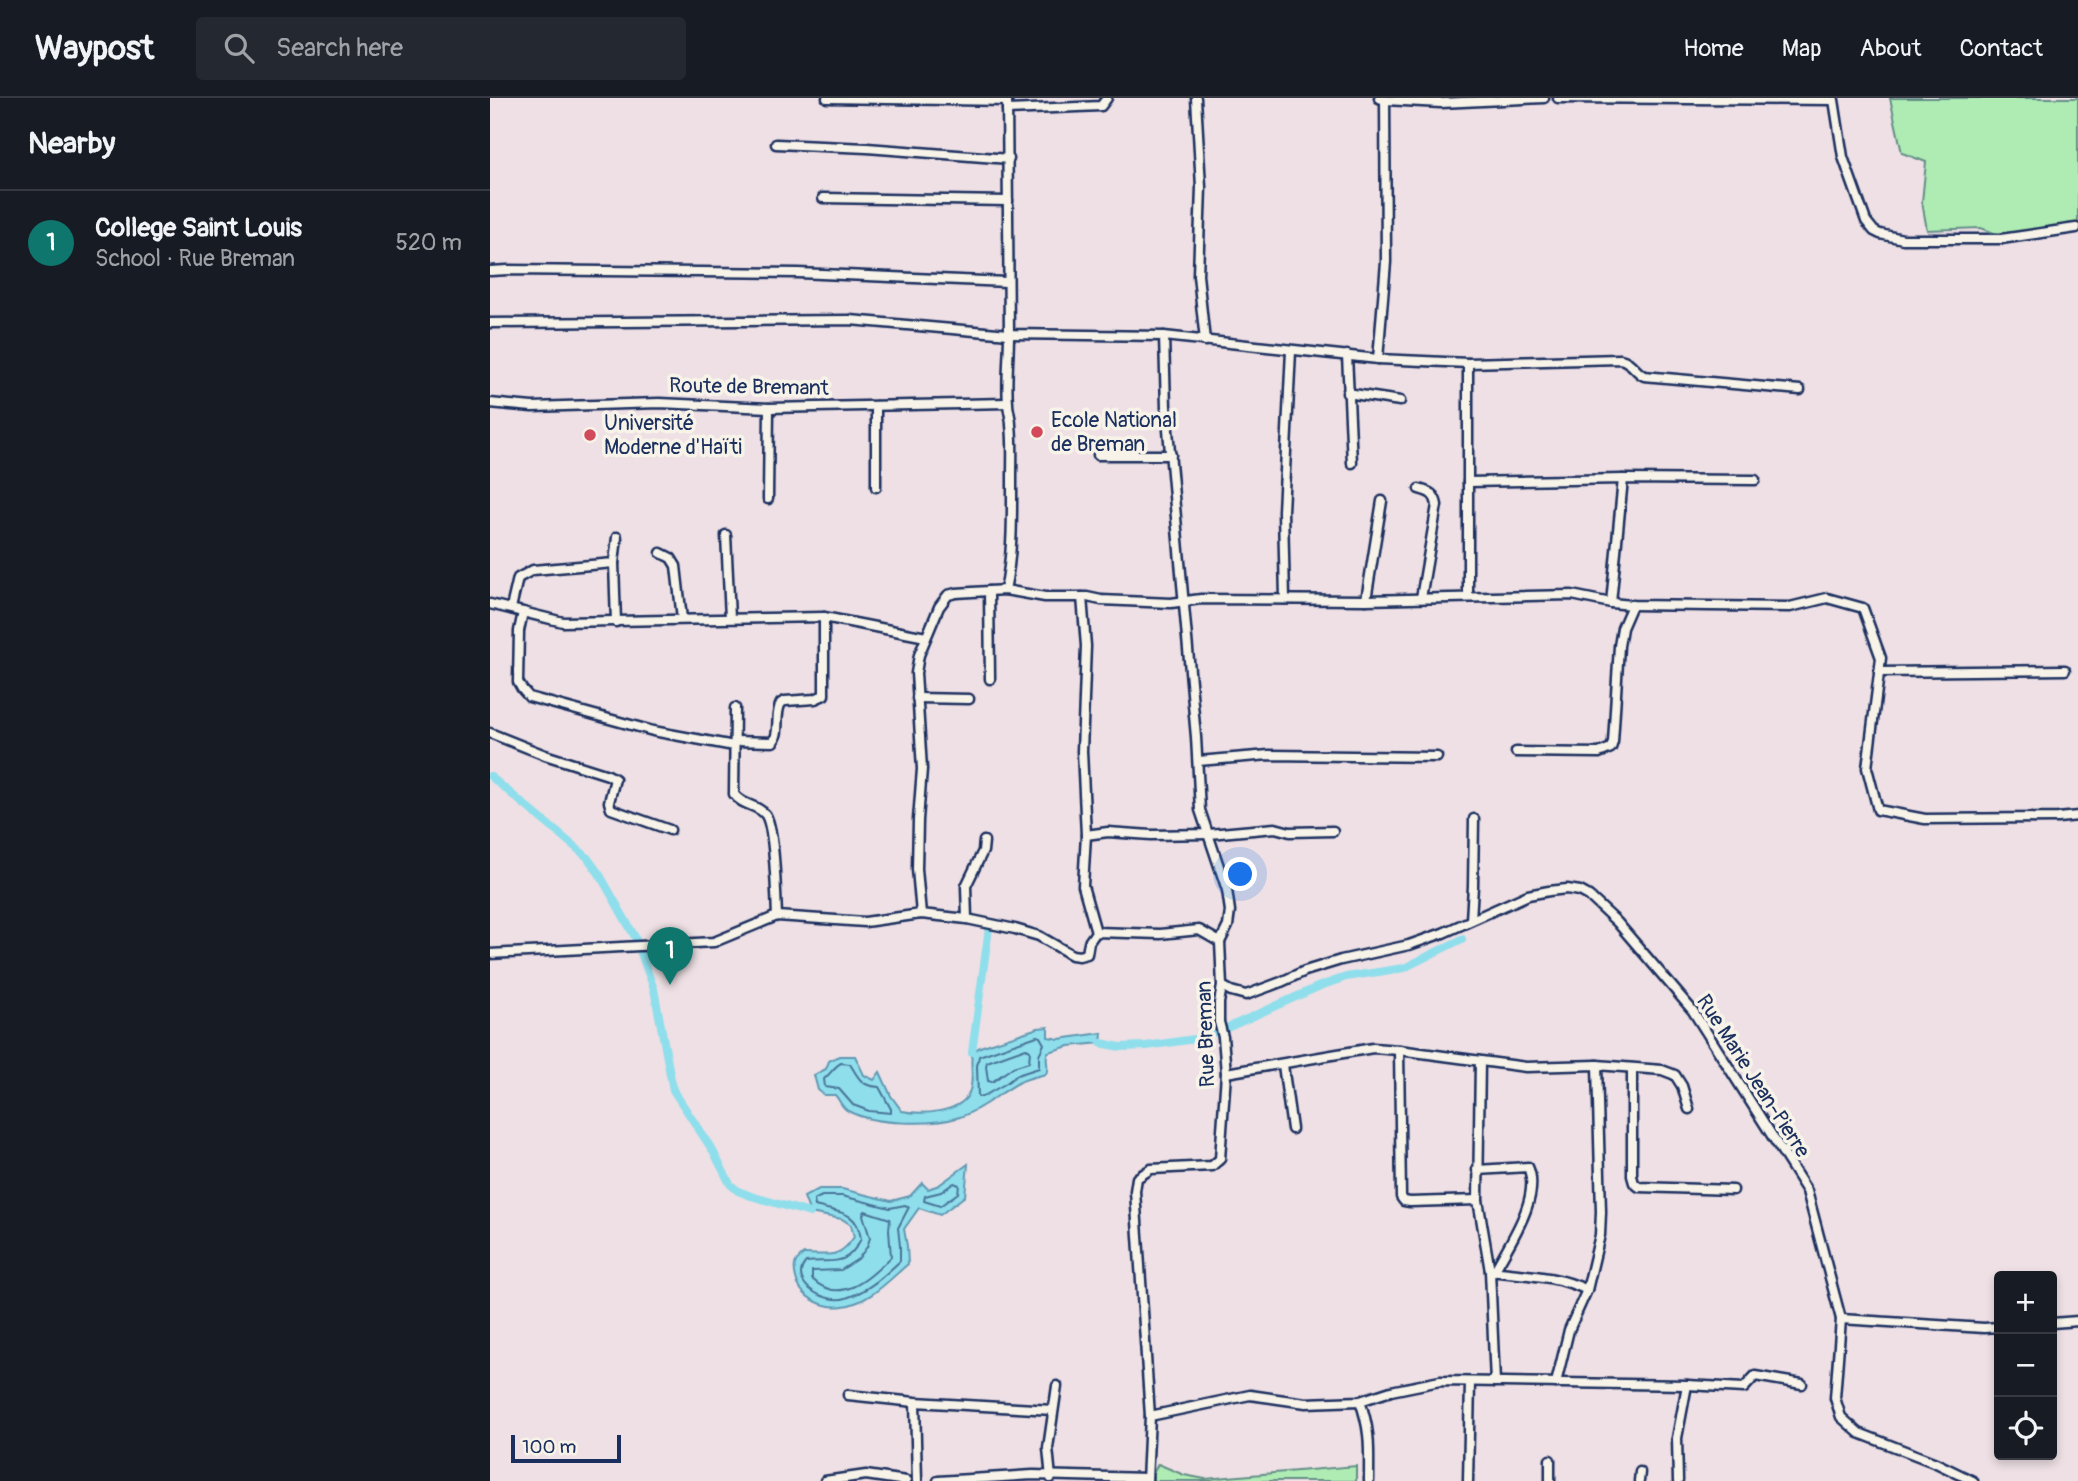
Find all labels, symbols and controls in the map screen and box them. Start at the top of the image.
search box [196,17,686,80]
text: Waypost [35,28,154,69]
icon: search [220,29,258,67]
text: Search here [276,32,403,64]
text: Home [1683,34,1744,63]
text: Map [1782,34,1822,63]
text: About [1860,34,1922,63]
text: Contact [1960,34,2043,63]
text: Nearby [28,125,115,162]
text: College Saint Louis [95,212,302,244]
text: 1 [47,228,56,257]
text: 520 m [396,228,462,257]
text: School · Rue Breman [95,244,295,273]
street label: Route de Bremant [669,372,830,402]
place label: Ecole National de Breman [1051,407,1177,458]
place label: Université Moderne d'Haïti [604,410,742,461]
marker: Ecole National de Breman [1029,424,1045,440]
marker: Université Moderne d'Haïti [582,427,598,443]
your location [1223,857,1257,891]
pin: 1 [647,927,693,985]
street label: Rue Breman [1191,980,1221,1088]
street label: Rue Marie Jean-Pierre [1690,989,1816,1163]
map controls [1994,1271,2057,1460]
button: + [1994,1271,2057,1334]
button: − [1994,1334,2057,1397]
button: locate [1994,1397,2057,1460]
scale bar [511,1432,621,1464]
text: 100 m [522,1435,576,1459]

